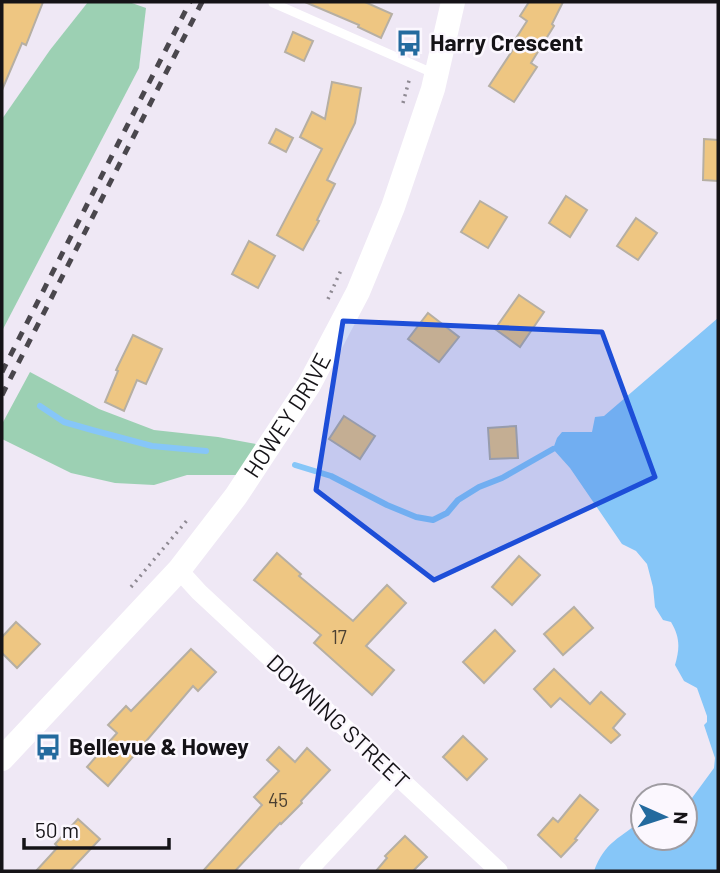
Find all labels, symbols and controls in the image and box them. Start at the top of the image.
bus stop icon: Harry Crescent [394,28,424,58]
place label: Harry Crescent [430,28,583,56]
street label: HOWEY DRIVE [237,348,336,483]
house number: 17 [331,625,347,648]
street label: DOWNING STREET [261,648,416,795]
bus stop icon: Bellevue & Howey [33,732,63,762]
place label: Bellevue & Howey [69,732,249,760]
north arrow [629,782,699,852]
house number: 45 [268,788,288,811]
scale bar [24,806,170,850]
text: N [670,811,693,825]
text: 50 m [35,817,79,842]

